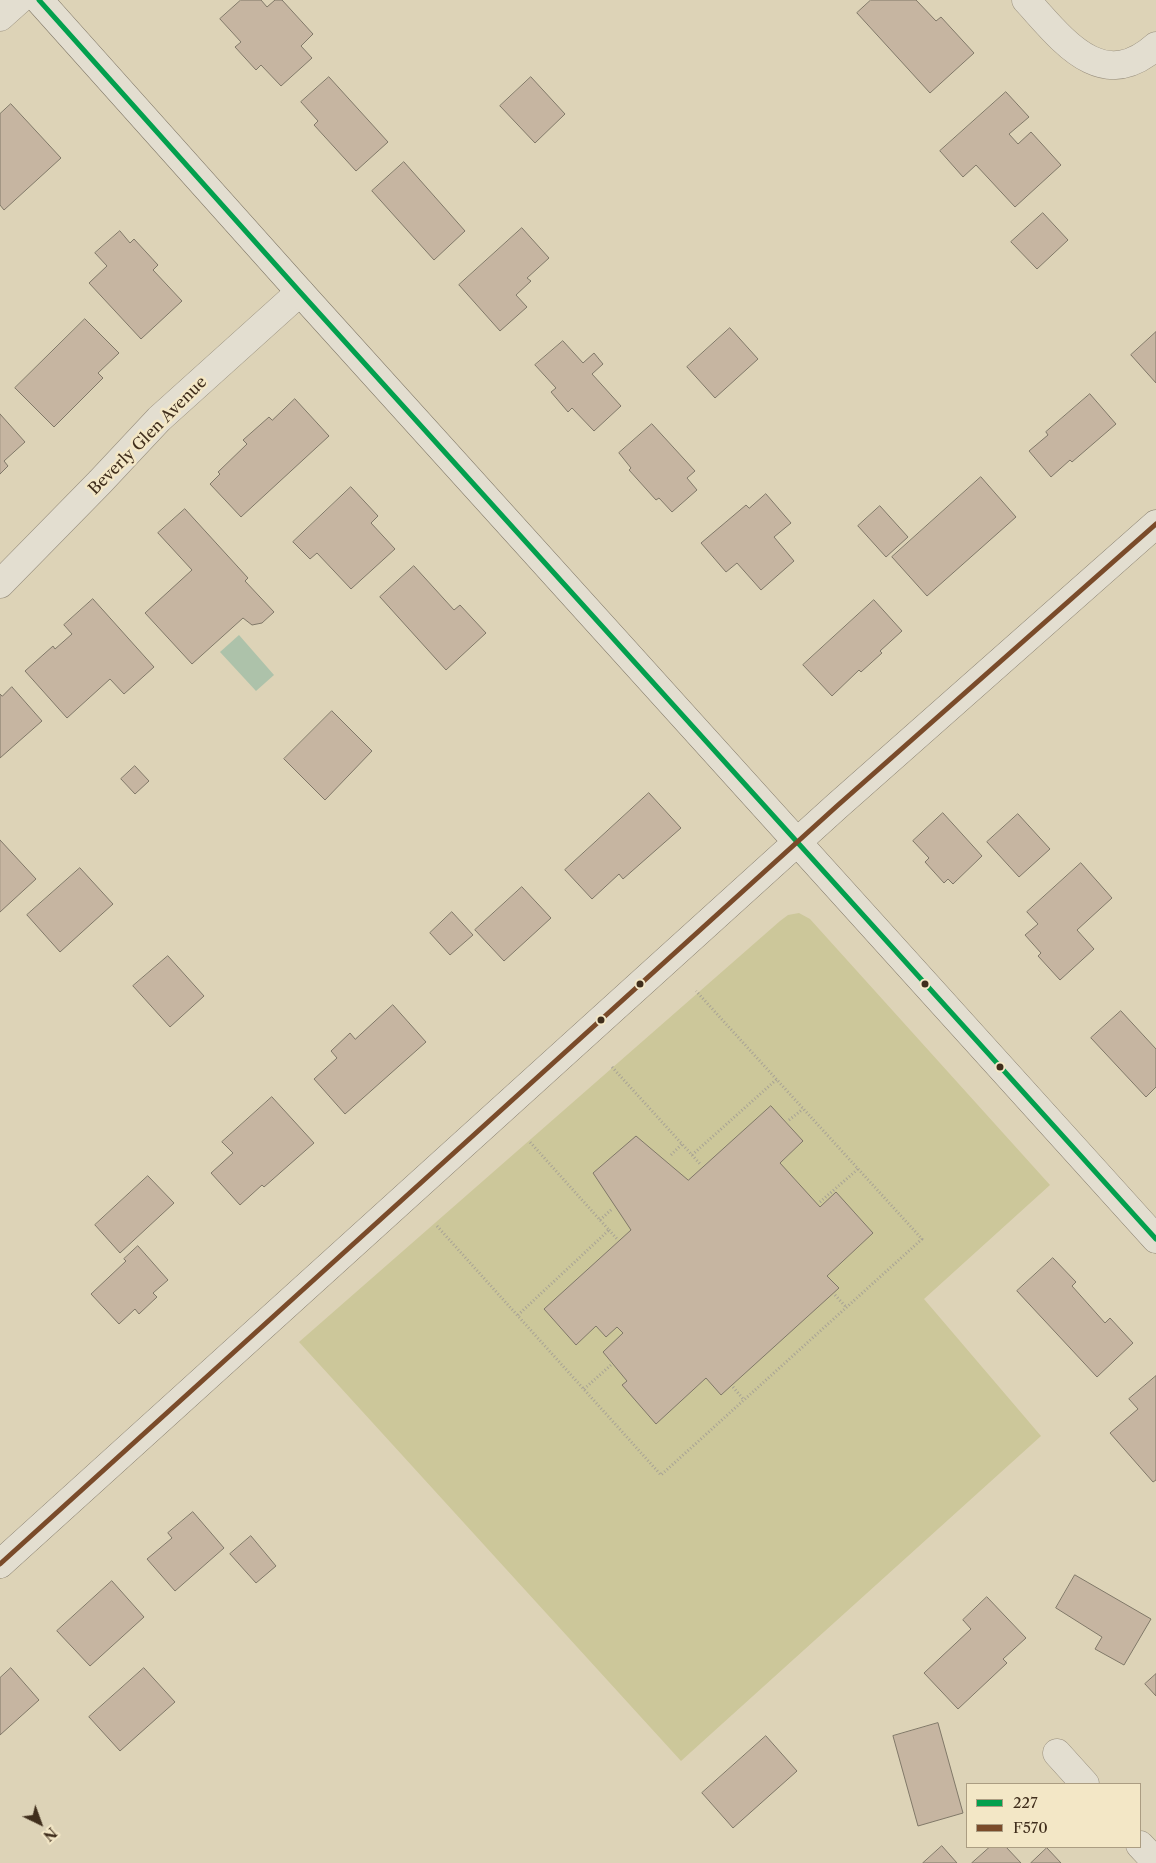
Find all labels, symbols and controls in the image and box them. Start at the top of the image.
street label: Beverly Glen Avenue [85,373,211,499]
unlabelled marker [635,979,645,989]
unlabelled marker [920,979,930,989]
unlabelled marker [596,1015,606,1025]
unlabelled marker [995,1062,1005,1072]
legend [966,1783,1141,1848]
text: 227 [1013,1793,1038,1812]
north arrow [15,1798,65,1848]
text: F570 [1013,1818,1048,1837]
text: N [39,1823,61,1845]

